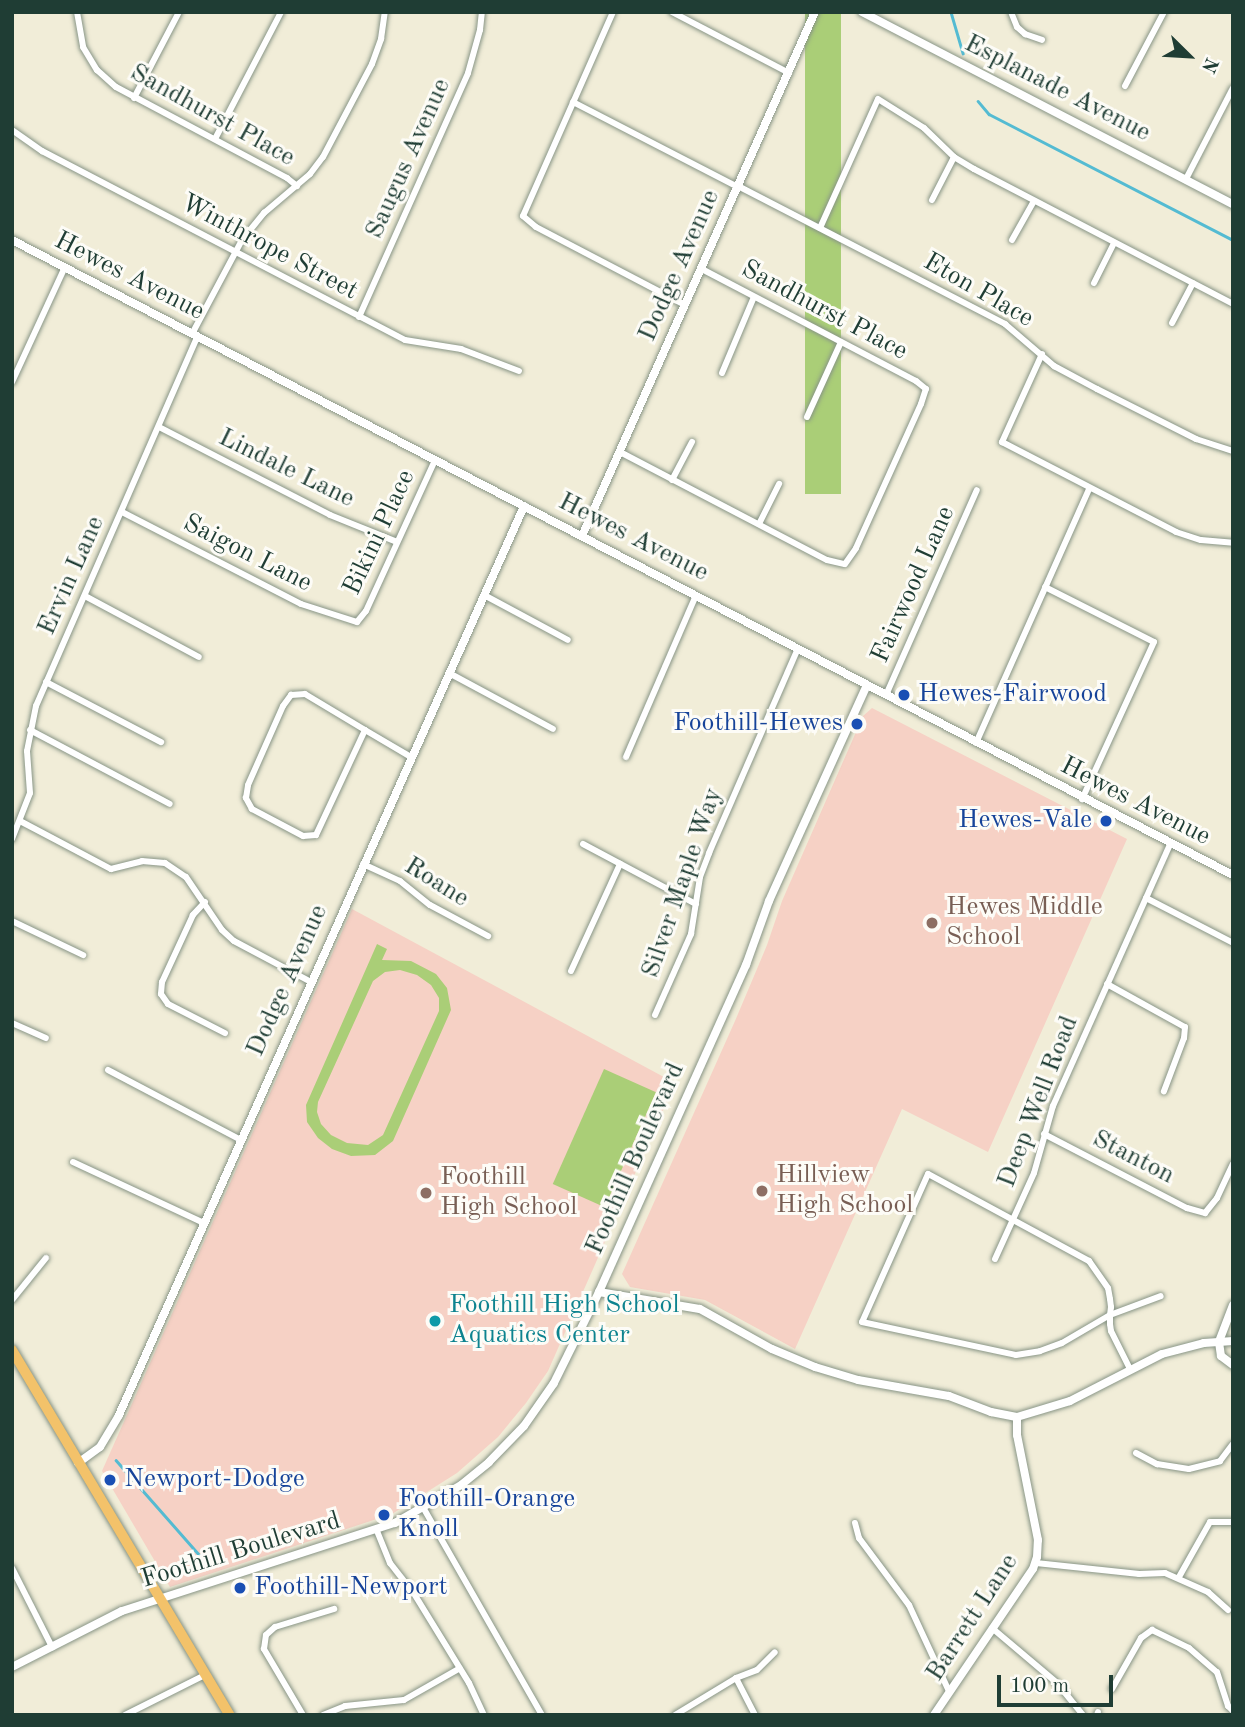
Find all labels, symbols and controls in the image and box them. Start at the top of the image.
north arrow [1154,21,1224,91]
street label: Esplanade Avenue [959,29,1155,149]
text: N [1197,54,1220,75]
street label: Sandhurst Place [124,58,300,174]
street label: Saugus Avenue [360,74,458,244]
street label: Dodge Avenue [633,185,727,347]
street label: Winthrope Street [175,188,363,308]
street label: Hewes Avenue [49,226,209,328]
street label: Eton Place [917,247,1039,335]
street label: Sandhurst Place [736,254,912,368]
street label: Lindale Lane [213,423,359,515]
street label: Bikini Place [337,465,423,601]
street label: Hewes Avenue [553,487,713,589]
street label: Fairwood Lane [866,502,962,668]
street label: Saigon Lane [177,508,317,600]
street label: Ervin Lane [32,512,112,640]
place label: Hewes-Fairwood [918,679,1107,711]
marker: Hewes-Fairwood [896,687,912,703]
place label: Foothill-Hewes [673,708,843,740]
marker: Foothill-Hewes [849,716,865,732]
street label: Hewes Avenue [1055,751,1215,853]
street label: Silver Maple Way [636,784,730,982]
place label: Hewes-Vale [958,805,1092,837]
marker: Hewes-Vale [1098,813,1114,829]
street label: Roane [398,851,474,915]
place label: Hewes Middle School [946,892,1103,954]
street label: Dodge Avenue [241,900,335,1062]
marker: Hewes Middle School [924,915,940,931]
street label: Deep Well Road [992,1012,1086,1192]
street label: Foothill Boulevard [580,1058,692,1260]
street label: Stanton [1087,1124,1179,1192]
place label: Hillview High School [776,1160,913,1222]
place label: Foothill High School [440,1162,577,1224]
marker: Hillview High School [754,1183,770,1199]
marker: Foothill High School [418,1185,434,1201]
place label: Foothill High School Aquatics Center [449,1290,679,1352]
marker: Foothill High School Aquatics Center [427,1313,443,1329]
place label: Newport-Dodge [124,1464,305,1496]
marker: Newport-Dodge [102,1472,118,1488]
place label: Foothill-Orange Knoll [398,1484,575,1546]
street label: Foothill Boulevard [138,1506,344,1596]
marker: Foothill-Orange Knoll [376,1507,392,1523]
street label: Barrett Lane [920,1548,1026,1688]
place label: Foothill-Newport [254,1572,448,1604]
marker: Foothill-Newport [232,1580,248,1596]
scale bar [1000,1660,1116,1704]
text: 100 m [1010,1676,1069,1697]

